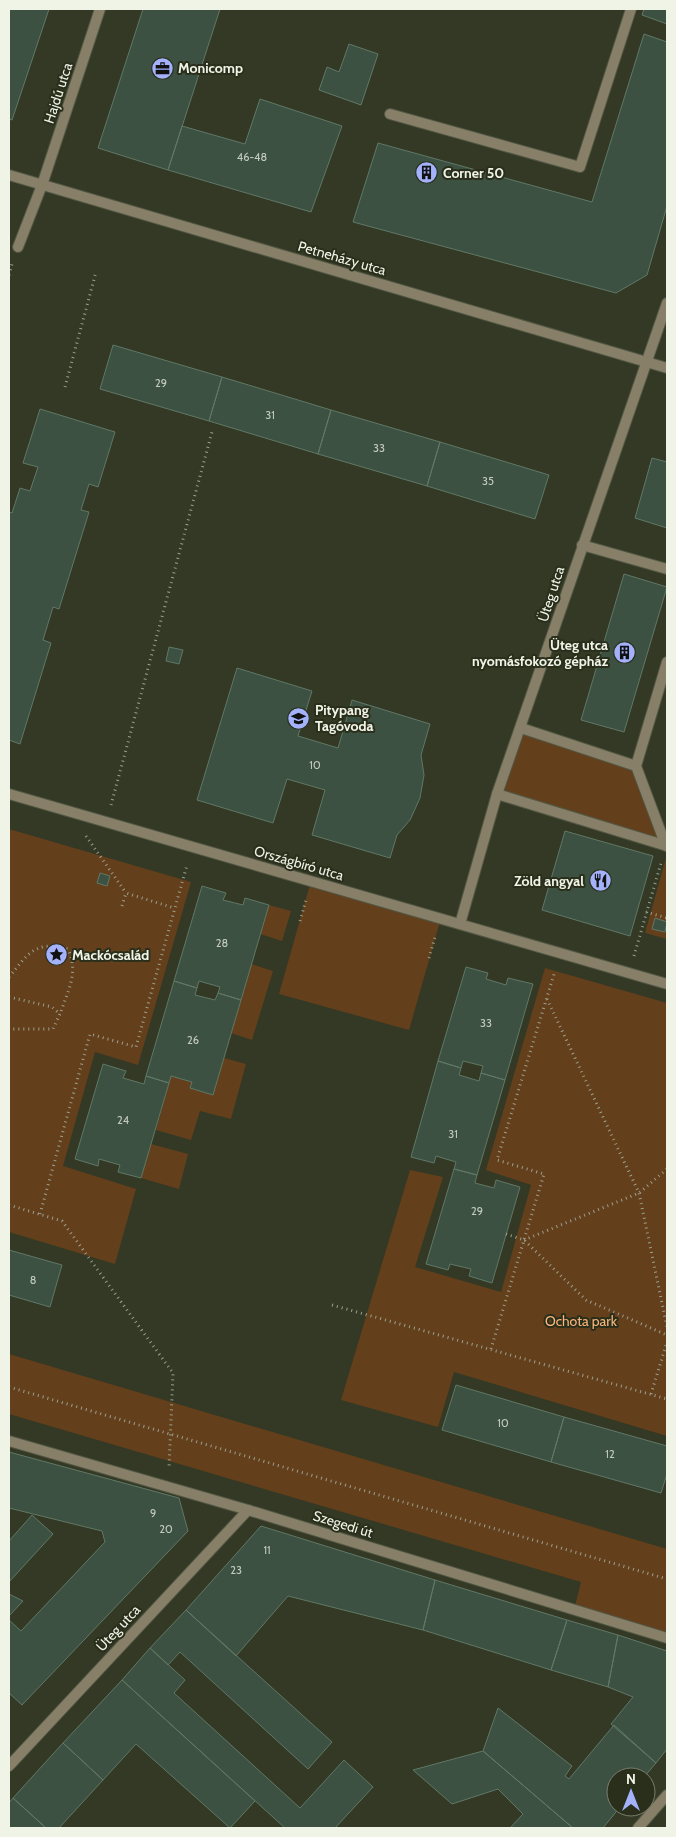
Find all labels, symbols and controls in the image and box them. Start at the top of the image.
office icon: Monicomp [150,56,174,80]
place label: Monicomp [178,59,243,77]
street label: Hajdú utca [40,60,76,126]
house number: 46-48 [237,150,267,164]
building icon: Corner 50 [415,161,439,185]
place label: Corner 50 [443,164,504,182]
street label: Petneházy utca [296,237,388,279]
house number: 29 [155,376,167,390]
house number: 31 [265,408,275,422]
house number: 33 [373,441,385,455]
house number: 35 [482,474,494,488]
street label: Üteg utca [534,564,568,624]
place label: Üteg utca nyomásfokozó gépház [472,636,608,670]
building icon: Üteg utca nyomásfokozó gépház [612,641,636,665]
place label: Pitypang Tagóvoda [315,701,374,735]
school or university icon: Pitypang Tagóvoda [287,706,311,730]
house number: 10 [309,758,321,772]
street label: Országbíró utca [252,842,346,884]
restaurant icon: Zöld angyal [588,869,612,893]
place label: Zöld angyal [514,872,584,890]
house number: 28 [216,936,228,950]
place icon: Mackócsalád [44,943,68,967]
place label: Mackócsalád [72,946,149,964]
house number: 33 [480,1016,492,1030]
house number: 26 [187,1033,199,1047]
house number: 24 [117,1113,130,1127]
house number: 31 [448,1127,458,1141]
house number: 29 [471,1204,483,1218]
house number: 8 [30,1273,36,1287]
park label: Ochota park [545,1312,618,1330]
house number: 10 [497,1416,509,1430]
house number: 12 [605,1447,615,1461]
house number: 9 [150,1506,156,1520]
street label: Szegedi út [311,1506,375,1542]
house number: 20 [159,1522,173,1536]
house number: 11 [263,1543,271,1557]
house number: 23 [230,1563,242,1577]
street label: Üteg utca [92,1601,144,1655]
north arrow [606,1767,656,1817]
text: N [626,1770,636,1788]

